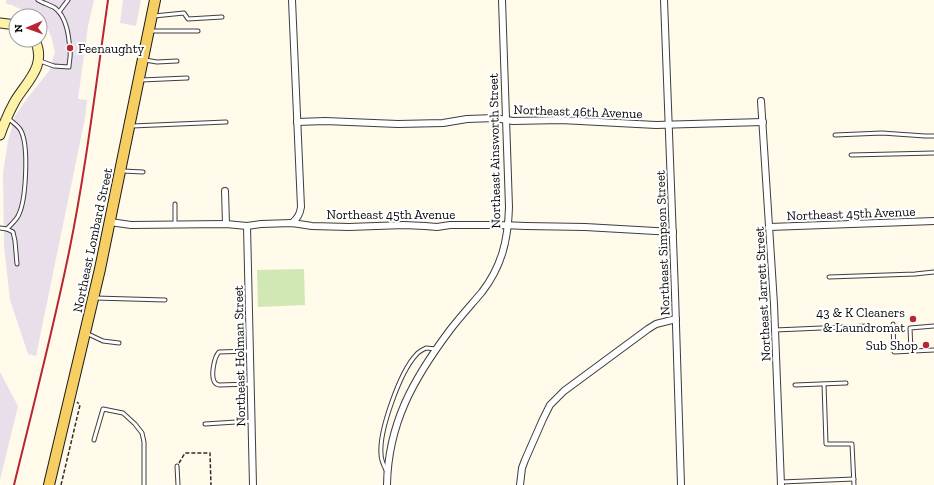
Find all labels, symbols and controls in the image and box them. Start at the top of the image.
north arrow [8,8,48,48]
text: N [12,23,25,33]
place label: Feenaughty [78,41,144,56]
marker: Feenaughty [65,43,75,53]
street label: Northeast Ainsworth Street [486,73,503,229]
street label: Northeast 46th Avenue [513,102,643,121]
street label: Northeast Lombard Street [70,166,115,314]
street label: Northeast Simpson Street [652,170,673,316]
street label: Northeast 45th Avenue [786,204,916,223]
street label: Northeast 45th Avenue [327,207,455,222]
street label: Northeast Jarrett Street [751,226,774,362]
street label: Northeast Holman Street [231,285,248,427]
place label: 43 & K Cleaners & Laundromat [816,305,905,335]
marker: 43 & K Cleaners & Laundromat [908,314,918,324]
place label: Sub Shop [866,338,918,353]
marker: Sub Shop [921,340,931,350]

